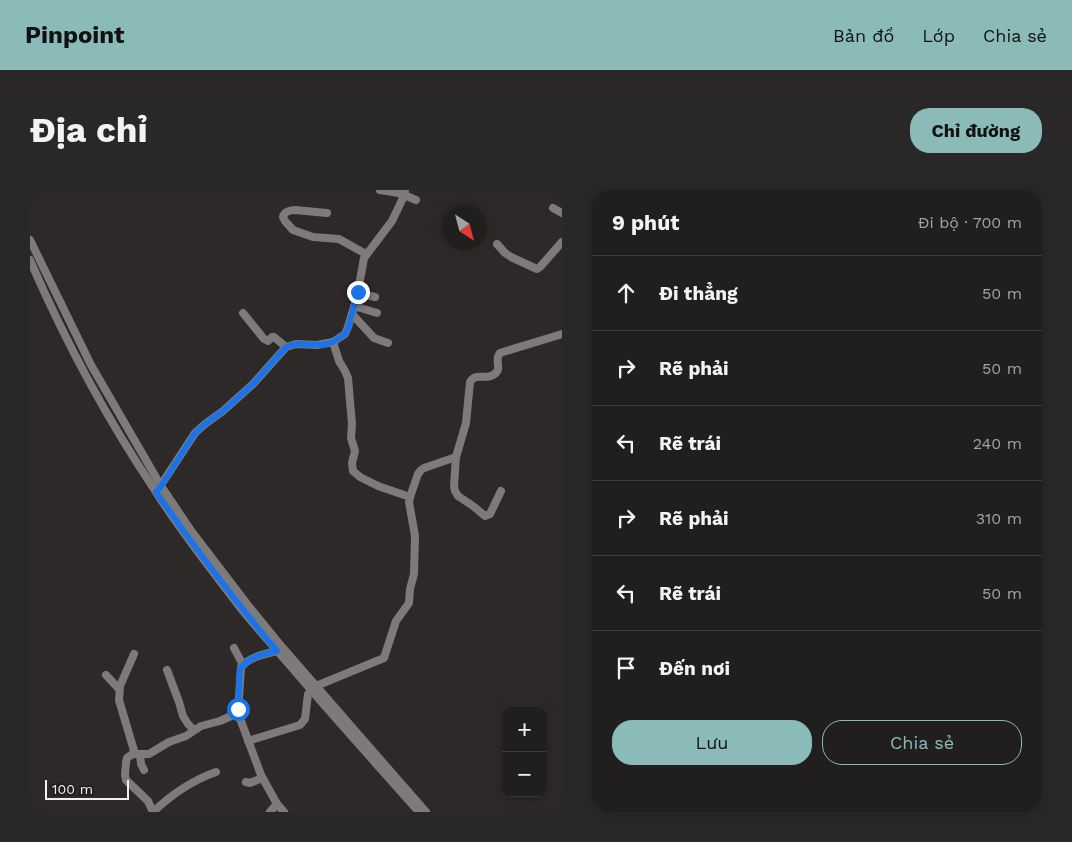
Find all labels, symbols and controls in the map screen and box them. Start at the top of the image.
text: Pinpoint [25,21,125,49]
text: Bản đồ [833,25,894,46]
text: Lớp [922,25,955,46]
text: Chia sẻ [983,25,1047,46]
button: Chỉ đường [910,108,1042,153]
text: Địa chỉ [30,109,148,151]
north arrow [442,205,487,250]
text: 9 phút [612,210,679,235]
text: Đi bộ · 700 m [918,213,1022,232]
icon: ahead [612,279,640,307]
route end [347,281,370,304]
text: Đi thẳng [659,282,738,305]
text: 50 m [982,284,1022,303]
icon: right [612,354,640,382]
text: Rẽ phải [659,357,729,380]
text: 50 m [982,359,1022,378]
icon: left [612,429,640,457]
text: Rẽ trái [659,432,721,455]
text: 240 m [973,434,1022,453]
icon: right [612,504,640,532]
text: Rẽ phải [659,507,729,530]
text: 310 m [976,509,1022,528]
icon: left [612,579,640,607]
text: Rẽ trái [659,582,721,605]
text: 50 m [982,584,1022,603]
icon: arrive [612,654,640,682]
text: Đến nơi [659,657,730,680]
route start [227,698,250,721]
map controls [502,707,547,797]
button: + [502,707,547,752]
button: Lưu [612,720,812,765]
button: Chia sẻ [822,720,1022,765]
button: − [502,752,547,797]
scale bar [45,777,129,800]
text: 100 m [52,781,93,797]

